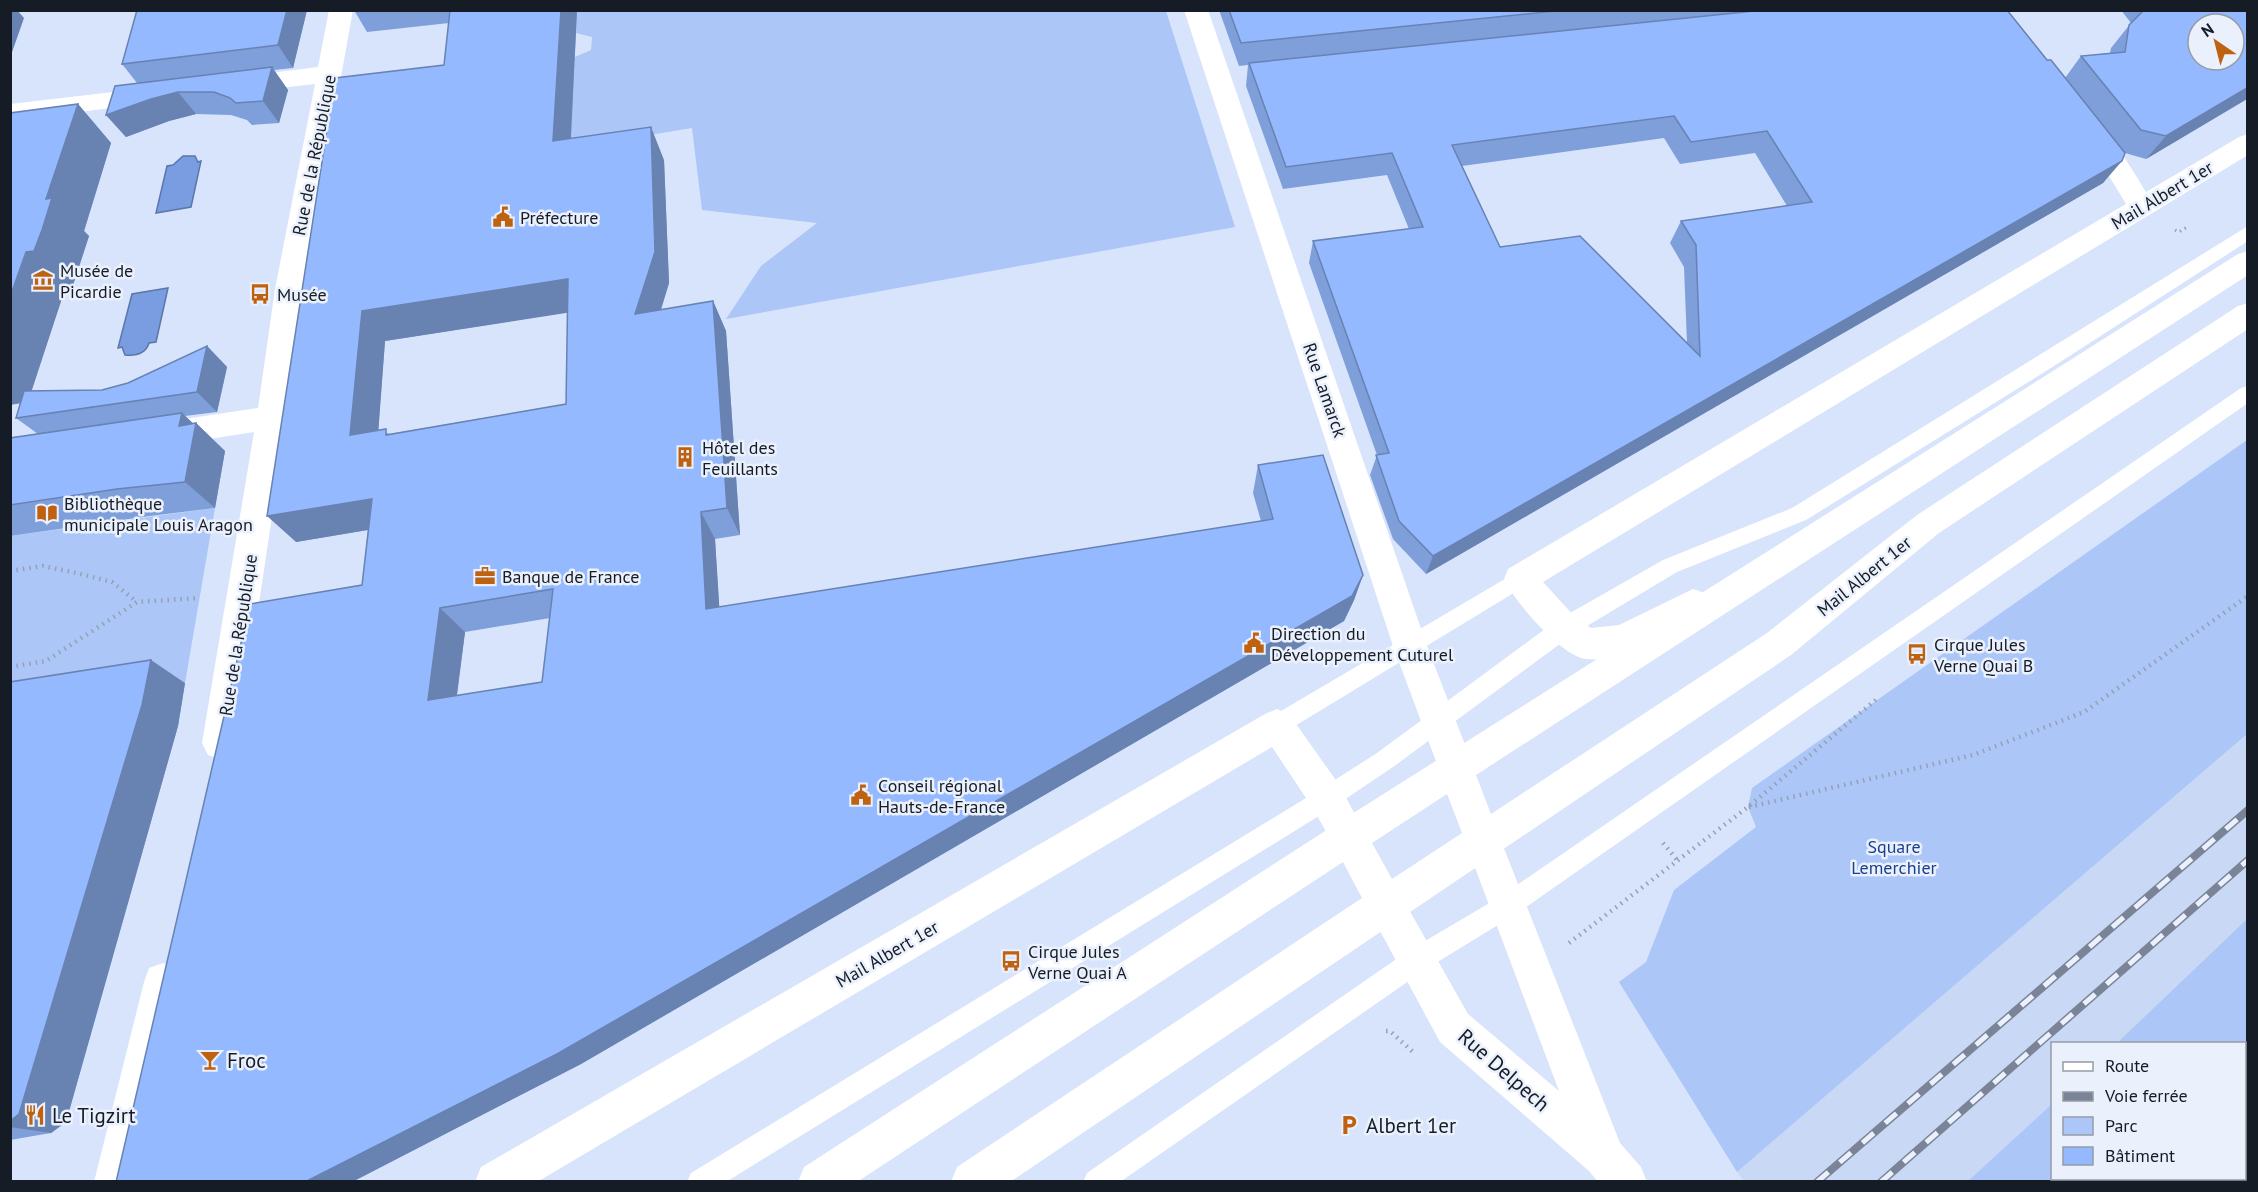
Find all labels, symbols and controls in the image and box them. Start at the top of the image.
north arrow [2186,12,2246,72]
text: N [2197,19,2217,41]
street label: Rue de la République [287,73,341,237]
street label: Mail Albert 1er [2107,156,2217,234]
public building icon: Préfecture [491,205,515,229]
place label: Préfecture [520,206,598,229]
place label: Musée de Picardie [60,259,133,303]
museum icon: Musée de Picardie [31,268,55,292]
bus stop icon: Musée [248,282,272,306]
place label: Musée [277,283,327,306]
street label: Rue Lamarck [1298,340,1352,441]
place label: Hôtel des Feuillants [702,436,778,480]
building icon: Hôtel des Feuillants [673,445,697,469]
place label: Bibliothèque municipale Louis Aragon [64,492,253,536]
library icon: Bibliothèque municipale Louis Aragon [35,501,59,525]
street label: Mail Albert 1er [1812,531,1916,621]
street label: Rue de la République [214,552,262,718]
office icon: Banque de France [473,564,497,588]
place label: Banque de France [502,565,639,588]
place label: Direction du Développement Cuturel [1271,622,1454,666]
public building icon: Direction du Développement Cuturel [1242,631,1266,655]
place label: Cirque Jules Verne Quai B [1933,633,2033,677]
bus stop icon: Cirque Jules Verne Quai B [1905,642,1929,666]
place label: Conseil régional Hauts-de-France [878,774,1005,818]
public building icon: Conseil régional Hauts-de-France [849,783,873,807]
park label: Square Lemerchier [1851,835,1937,879]
street label: Mail Albert 1er [832,915,942,993]
place label: Cirque Jules Verne Quai A [1027,940,1127,984]
bus stop icon: Cirque Jules Verne Quai A [999,949,1023,973]
street label: Rue Delpech [1452,1023,1556,1117]
legend [2051,1042,2246,1180]
place label: Froc [227,1047,266,1074]
bar icon: Froc [198,1048,222,1072]
text: Route [2105,1054,2149,1077]
text: Voie ferrée [2104,1084,2188,1107]
place label: Le Tigzirt [52,1102,136,1129]
restaurant icon: Le Tigzirt [23,1103,47,1127]
place label: Albert 1er [1366,1112,1456,1139]
parking icon: Albert 1er [1337,1113,1361,1137]
text: Parc [2105,1114,2138,1137]
text: Bâtiment [2105,1144,2175,1167]

